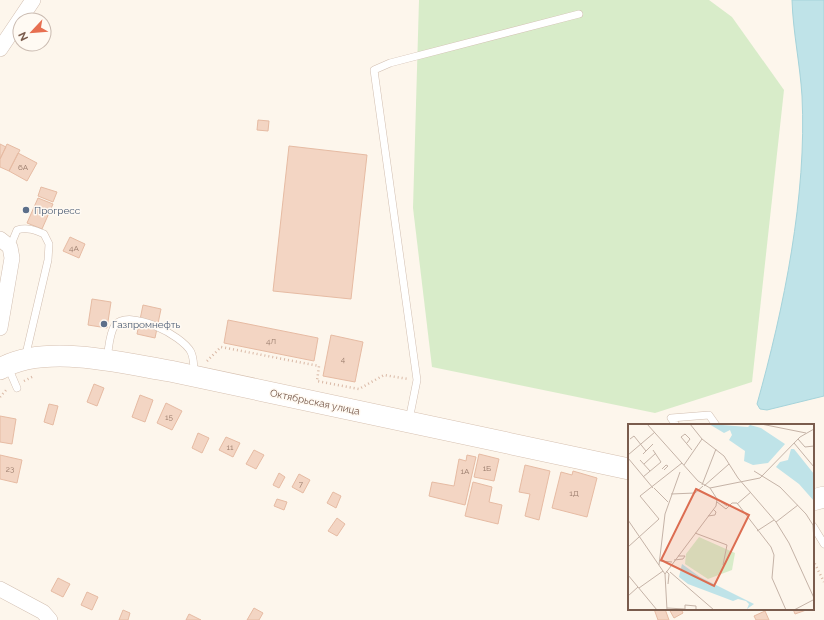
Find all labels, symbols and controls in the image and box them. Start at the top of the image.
north arrow [12,12,52,52]
text: N [16,30,31,43]
house number: 6А [18,162,29,172]
marker: Прогресс [21,205,31,215]
place label: Прогресс [34,205,81,216]
house number: 4А [69,243,79,253]
marker: Газпромнефть [99,319,109,329]
place label: Газпромнефть [112,319,180,330]
house number: 4Л [266,336,276,346]
house number: 4 [341,354,346,364]
street label: Октябрьская улица [269,387,361,417]
house number: 15 [165,412,174,422]
inset map [628,424,814,610]
house number: 11 [227,442,234,452]
house number: 1Б [483,463,491,473]
house number: 23 [6,464,14,474]
house number: 1А [461,466,470,476]
house number: 7 [299,479,304,489]
house number: 1Д [569,488,579,498]

